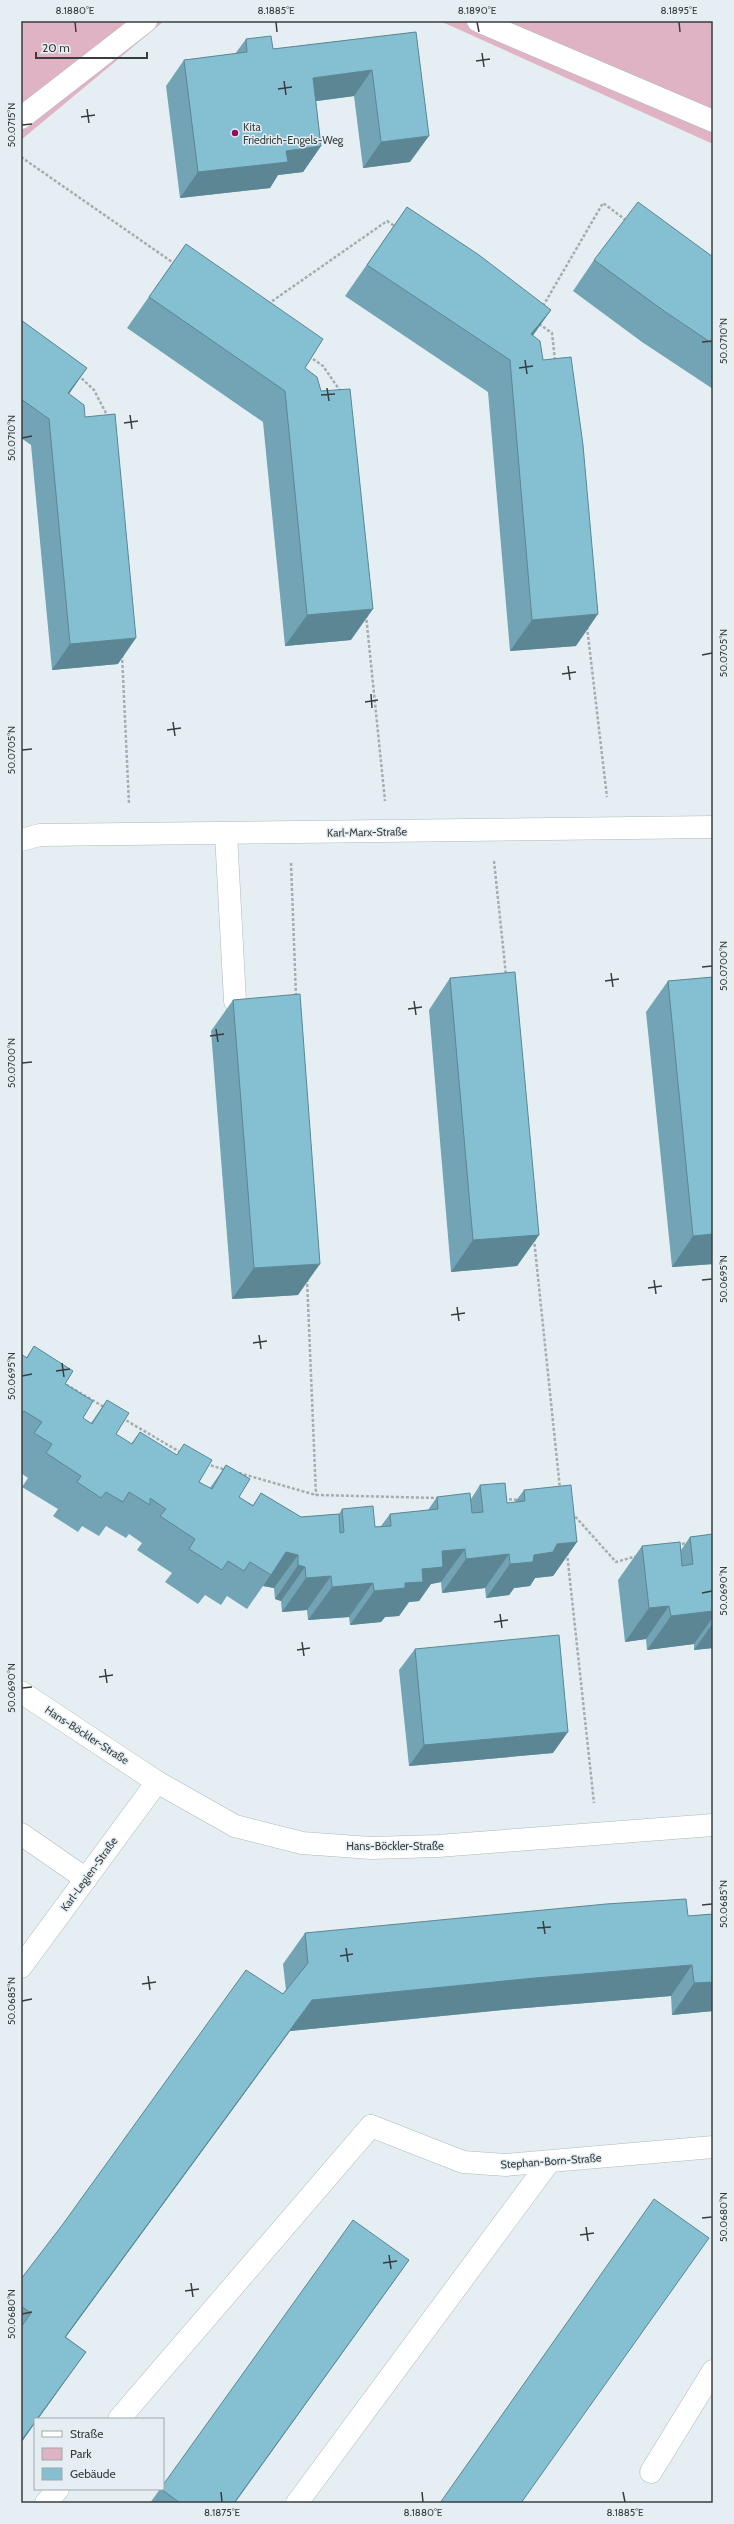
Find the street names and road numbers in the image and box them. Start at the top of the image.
street label: Karl-Marx-Straße [327,824,408,840]
street label: Hans-Böckler-Straße [42,1703,132,1768]
street label: Karl-Legien-Straße [57,1834,121,1914]
street label: Hans-Böckler-Straße [346,1839,444,1853]
street label: Stephan-Born-Straße [500,2150,602,2172]

